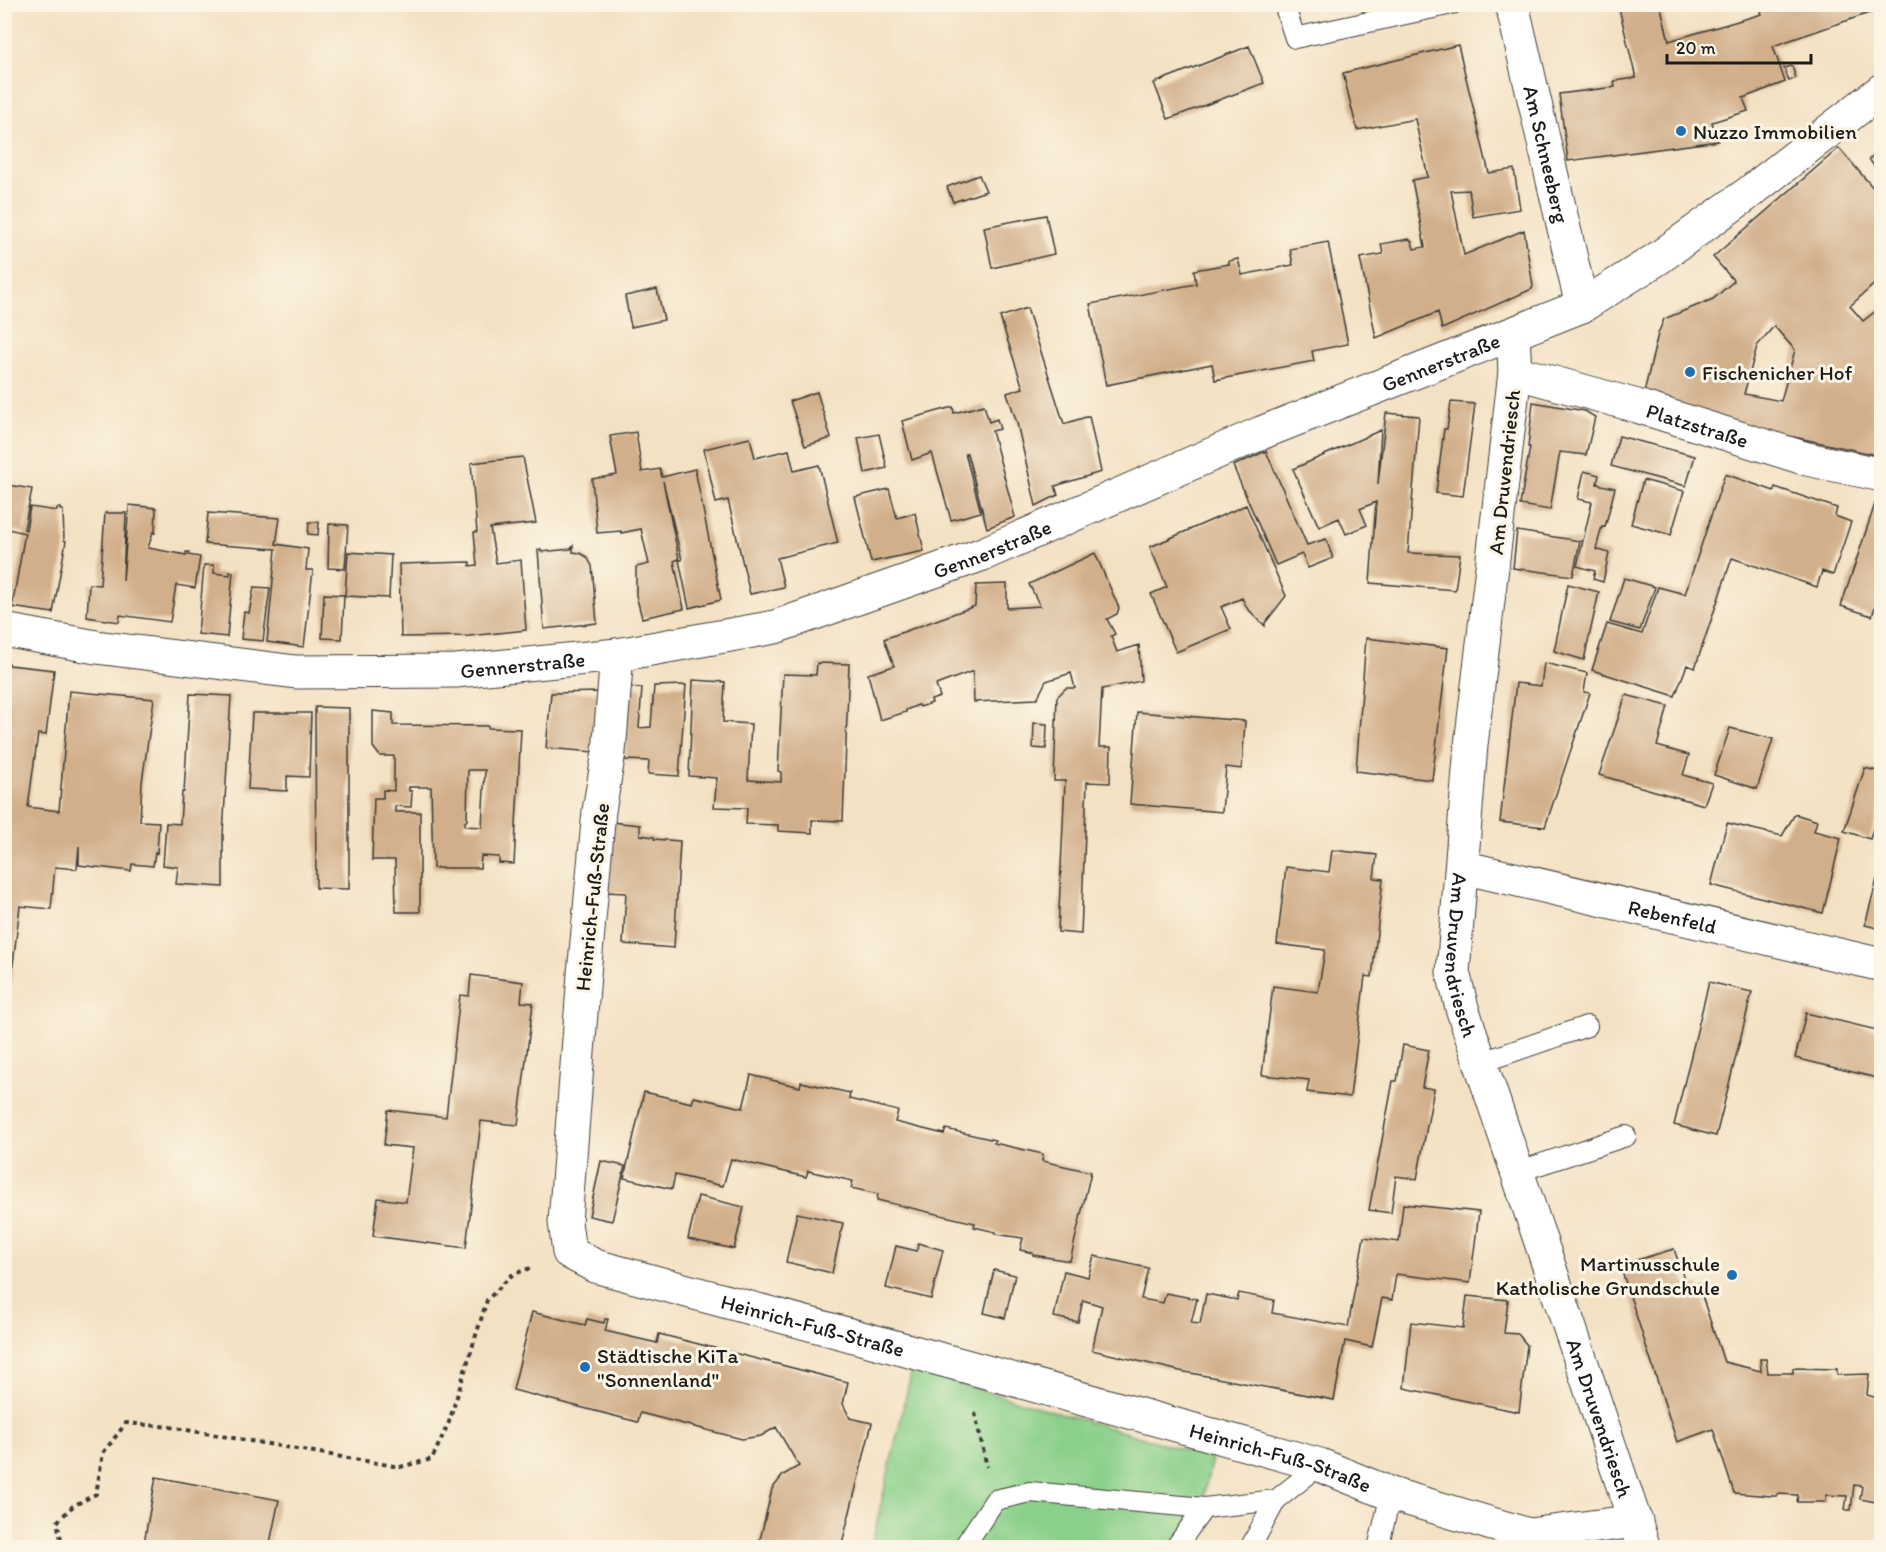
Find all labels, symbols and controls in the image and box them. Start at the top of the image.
scale bar [1667,27,1811,65]
text: 20 m [1676,37,1716,59]
street label: Am Schneeberg [1519,83,1575,225]
place label: Nuzzo Immobilien [1693,119,1857,144]
marker: Nuzzo Immobilien [1674,124,1688,138]
street label: Gennerstraße [1378,327,1503,397]
place label: Fischenicher Hof [1702,360,1852,385]
marker: Fischenicher Hof [1683,365,1697,379]
street label: Am Druvendriesch [1483,388,1525,556]
street label: Platzstraße [1643,397,1752,452]
street label: Gennerstraße [929,513,1055,583]
street label: Gennerstraße [459,646,586,683]
street label: Heinrich-Fuß-Straße [570,802,614,992]
street label: Am Druvendriesch [1440,872,1483,1040]
street label: Rebenfeld [1626,894,1719,938]
place label: Martinusschule Katholische Grundschule [1496,1251,1720,1300]
marker: Martinusschule Katholische Grundschule [1725,1268,1739,1282]
street label: Heinrich-Fuß-Straße [718,1288,907,1362]
street label: Am Druvendriesch [1562,1335,1638,1501]
place label: Städtische KiTa "Sonnenland" [597,1343,738,1392]
marker: Städtische KiTa "Sonnenland" [578,1360,592,1374]
street label: Heinrich-Fuß-Straße [1187,1417,1375,1497]

